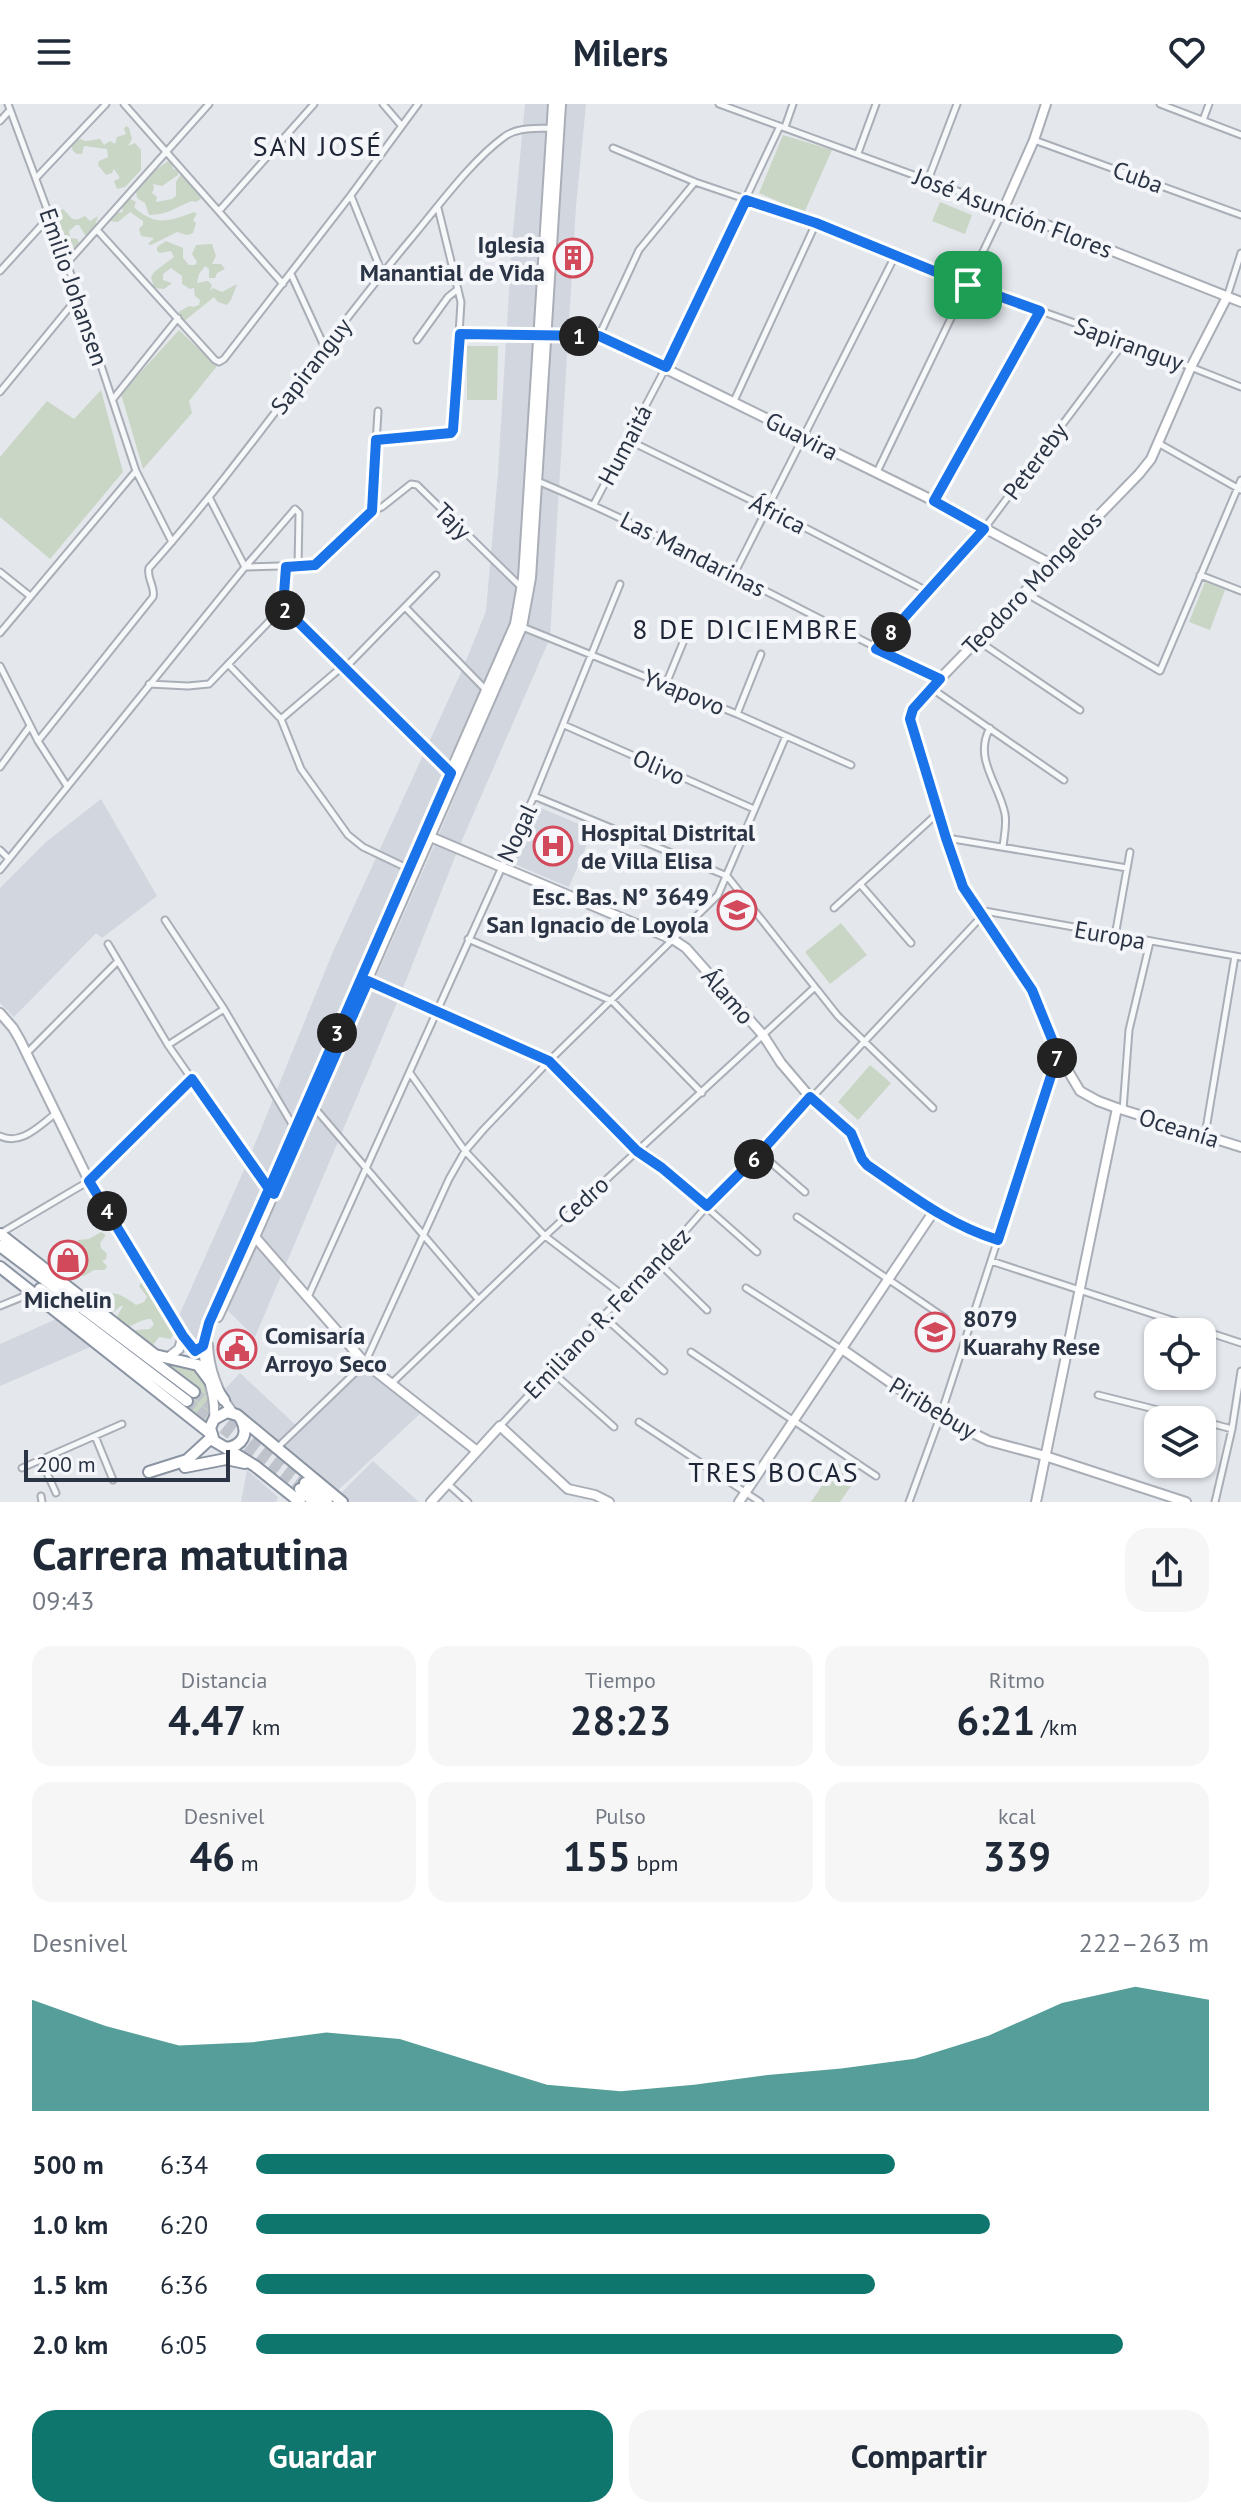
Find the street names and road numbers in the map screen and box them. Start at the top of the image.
street label: Cuba [1109,154,1167,200]
street label: José Asunción Flores [908,160,1117,265]
street label: Emilio Johansen [32,204,116,370]
street label: Sapiranguy [1070,310,1188,378]
street label: Sapiranguy [264,311,358,421]
street label: Humaitá [591,399,659,491]
street label: Guavira [760,405,844,467]
street label: Petereby [996,416,1074,506]
street label: África [745,487,811,541]
street label: Tajy [428,496,478,546]
street label: Las Mandarinas [615,504,771,604]
street label: Teodoro Mongelos [955,505,1109,661]
street label: Yvapovo [639,662,729,722]
street label: Olivo [628,742,690,792]
street label: Nogal [490,799,544,867]
street label: Europa [1072,914,1148,956]
street label: Álamo [695,961,761,1031]
street label: Oceanía [1135,1101,1223,1155]
street label: Cedro [551,1169,615,1231]
street label: Emiliano R. Fernandez [517,1221,697,1405]
street label: Piribebuy [884,1370,982,1446]

